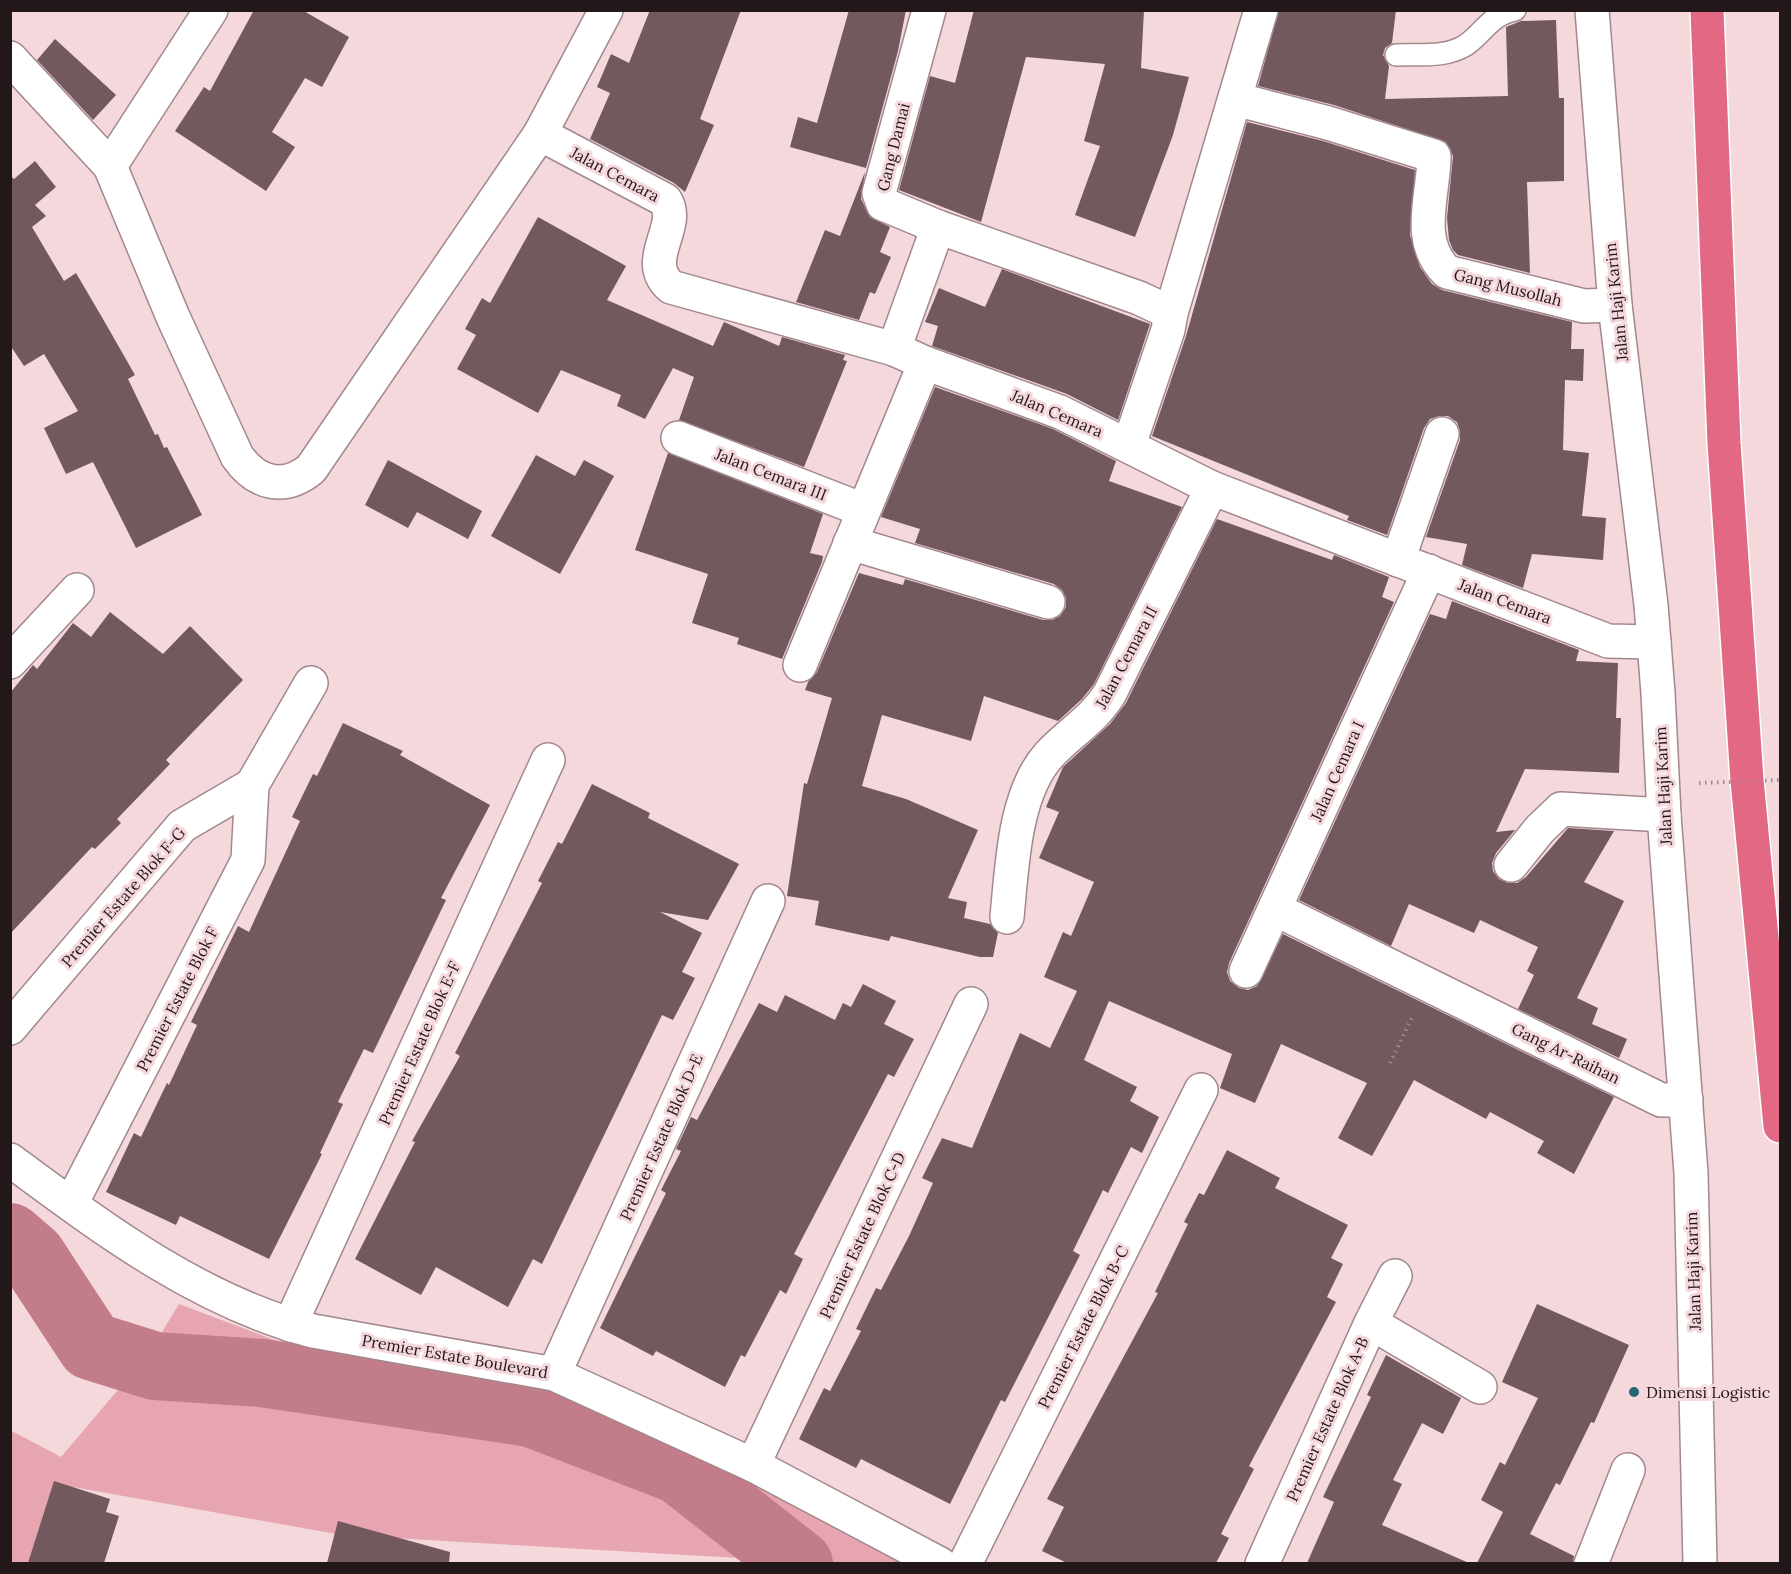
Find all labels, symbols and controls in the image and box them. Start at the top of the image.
street label: Gang Damai [872,101,914,193]
street label: Jalan Cemara [566,142,663,206]
street label: Jalan Haji Karim [1600,242,1632,363]
street label: Gang Musollah [1452,264,1565,310]
street label: Jalan Cemara [1007,384,1106,441]
street label: Jalan Cemara III [711,443,830,505]
street label: Jalan Cemara [1455,574,1554,628]
street label: Jalan Cemara II [1090,602,1161,712]
street label: Jalan Cemara I [1306,718,1368,825]
street label: Jalan Haji Karim [1650,726,1676,847]
street label: Premier Estate Blok F-G [57,823,189,971]
street label: Premier Estate Blok F [132,923,222,1075]
street label: Premier Estate Blok E-F [374,958,464,1128]
street label: Gang Ar-Raihan [1509,1018,1624,1088]
street label: Premier Estate Blok D-E [615,1051,707,1223]
street label: Premier Estate Blok C-D [815,1149,909,1321]
street label: Jalan Haji Karim [1681,1211,1705,1332]
street label: Premier Estate Blok B-C [1033,1242,1133,1412]
street label: Premier Estate Boulevard [360,1330,550,1382]
street label: Premier Estate Blok A-B [1282,1334,1372,1504]
place label: Dimensi Logistic [1646,1382,1770,1402]
marker: Dimensi Logistic [1627,1385,1641,1399]

